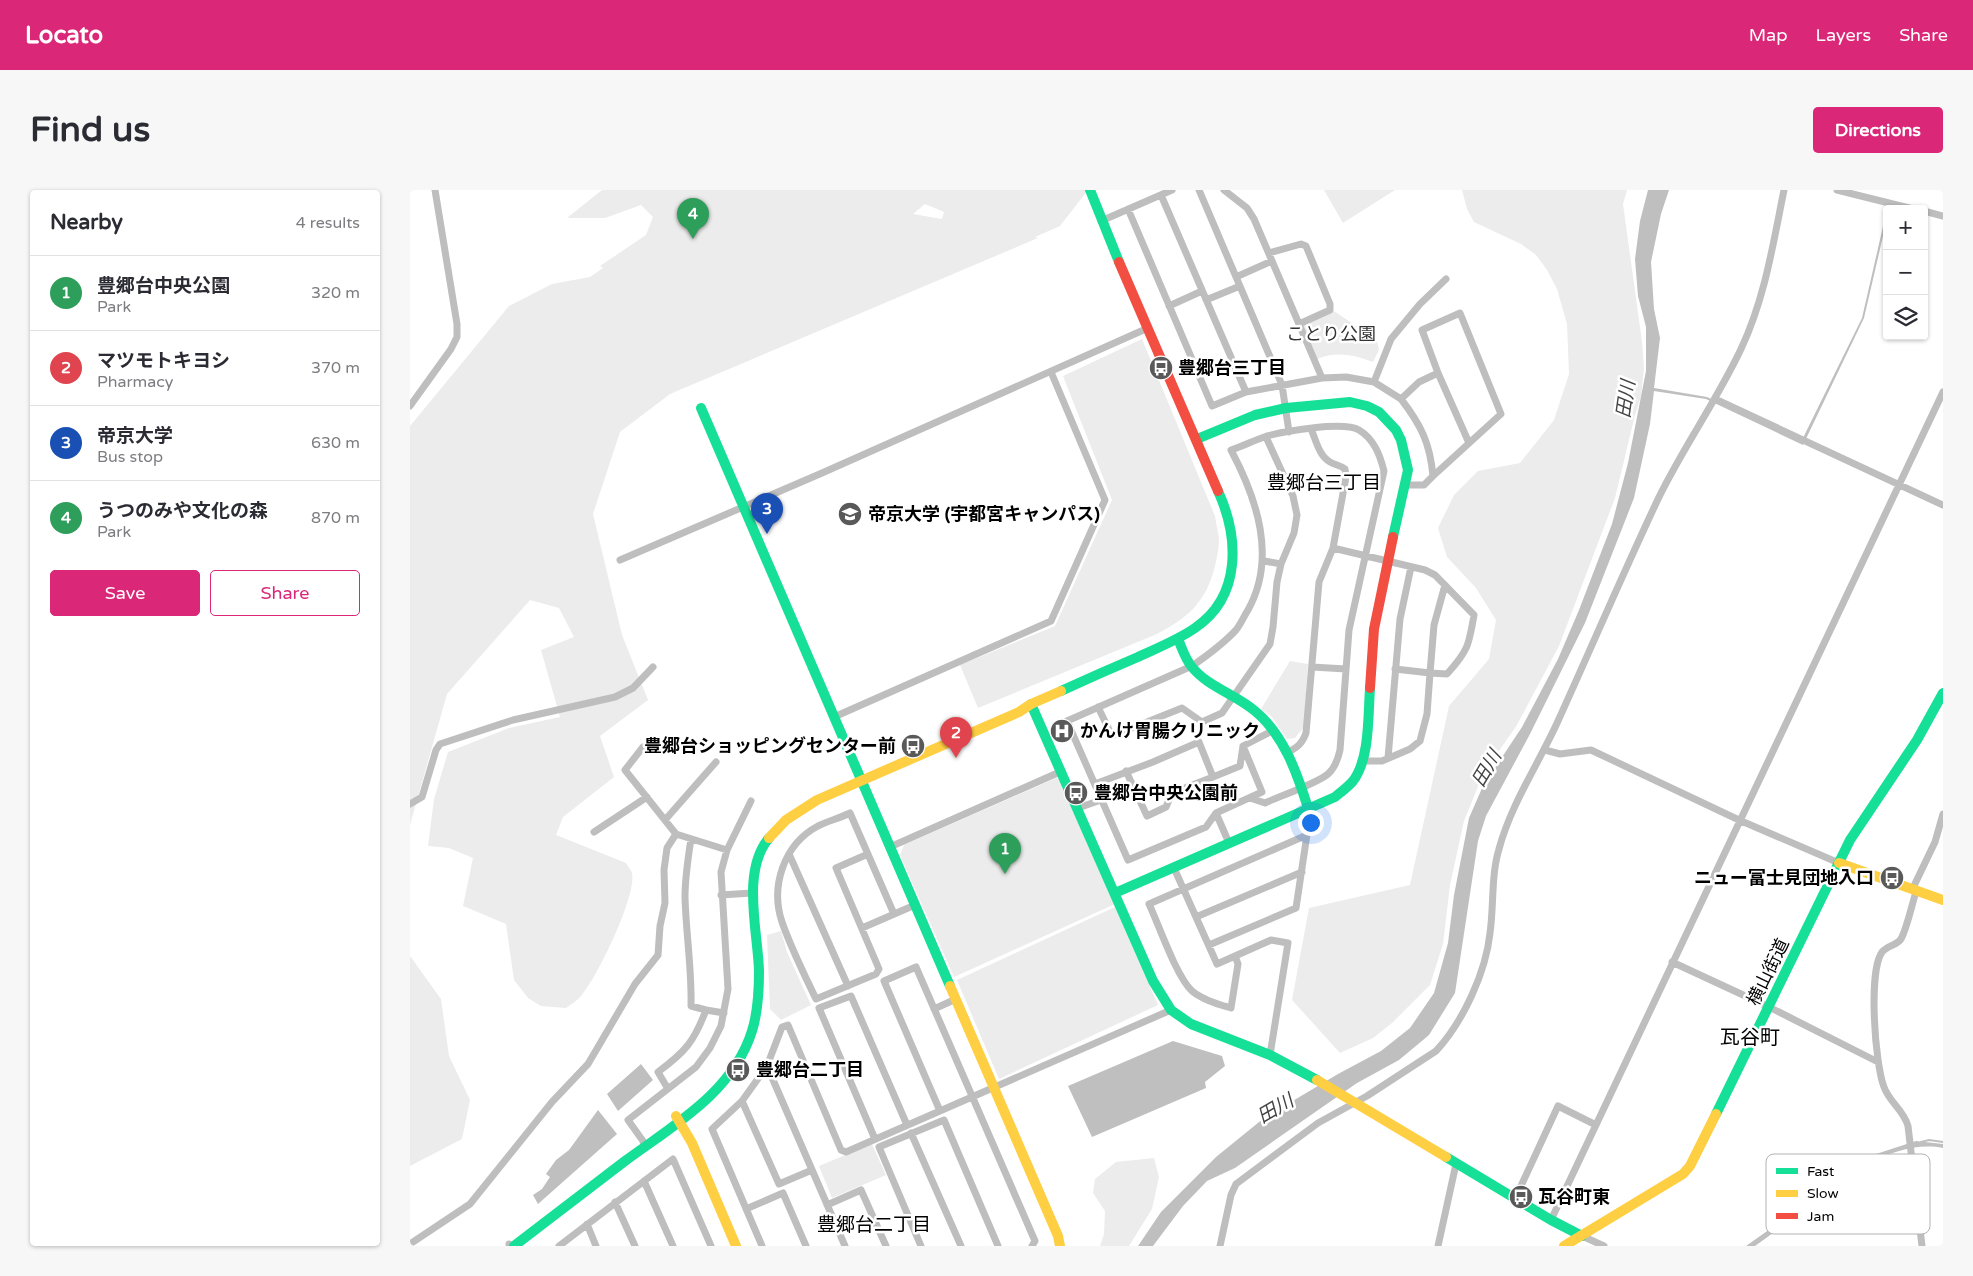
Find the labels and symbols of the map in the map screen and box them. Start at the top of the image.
pin: 4 [677,198,709,239]
park label: ことり公園 [1286,323,1376,345]
bus stop icon: 豊郷台三丁目 [1148,355,1174,381]
place label: 豊郷台三丁目 [1178,357,1286,379]
water label: 田川 [1612,377,1640,419]
district label: 豊郷台三丁目 [1267,472,1381,494]
pin: 3 [751,493,783,534]
school or university icon: 帝京大学 (宇都宮キャンパス) [837,501,863,527]
place label: 帝京大学 (宇都宮キャンパス) [868,503,1100,525]
pin: 2 [940,717,972,758]
hospital icon: かんけ胃腸クリニック [1049,718,1075,744]
place label: かんけ胃腸クリニック [1080,720,1260,742]
bus stop icon: 豊郷台ショッピングセンター前 [900,733,926,759]
place label: 豊郷台ショッピングセンター前 [644,735,896,757]
water label: 田川 [1468,745,1507,790]
bus stop icon: 豊郷台中央公園前 [1063,780,1089,806]
place label: 豊郷台中央公園前 [1094,782,1238,804]
your location [1298,810,1324,836]
pin: 1 [989,833,1021,874]
bus stop icon: ニュー富士見団地入口 [1879,865,1905,891]
place label: ニュー富士見団地入口 [1694,867,1874,889]
street label: 横山街道 [1742,935,1794,1009]
district label: 瓦谷町 [1720,1026,1780,1050]
bus stop icon: 豊郷台二丁目 [725,1057,751,1083]
place label: 豊郷台二丁目 [756,1059,864,1081]
water label: 田川 [1254,1089,1299,1128]
legend [1766,1154,1930,1234]
text: Fast [1807,1163,1835,1180]
bus stop icon: 瓦谷町東 [1508,1184,1534,1210]
text: Slow [1807,1185,1839,1202]
place label: 瓦谷町東 [1538,1186,1610,1208]
text: Jam [1807,1208,1834,1225]
district label: 豊郷台二丁目 [817,1214,931,1236]

